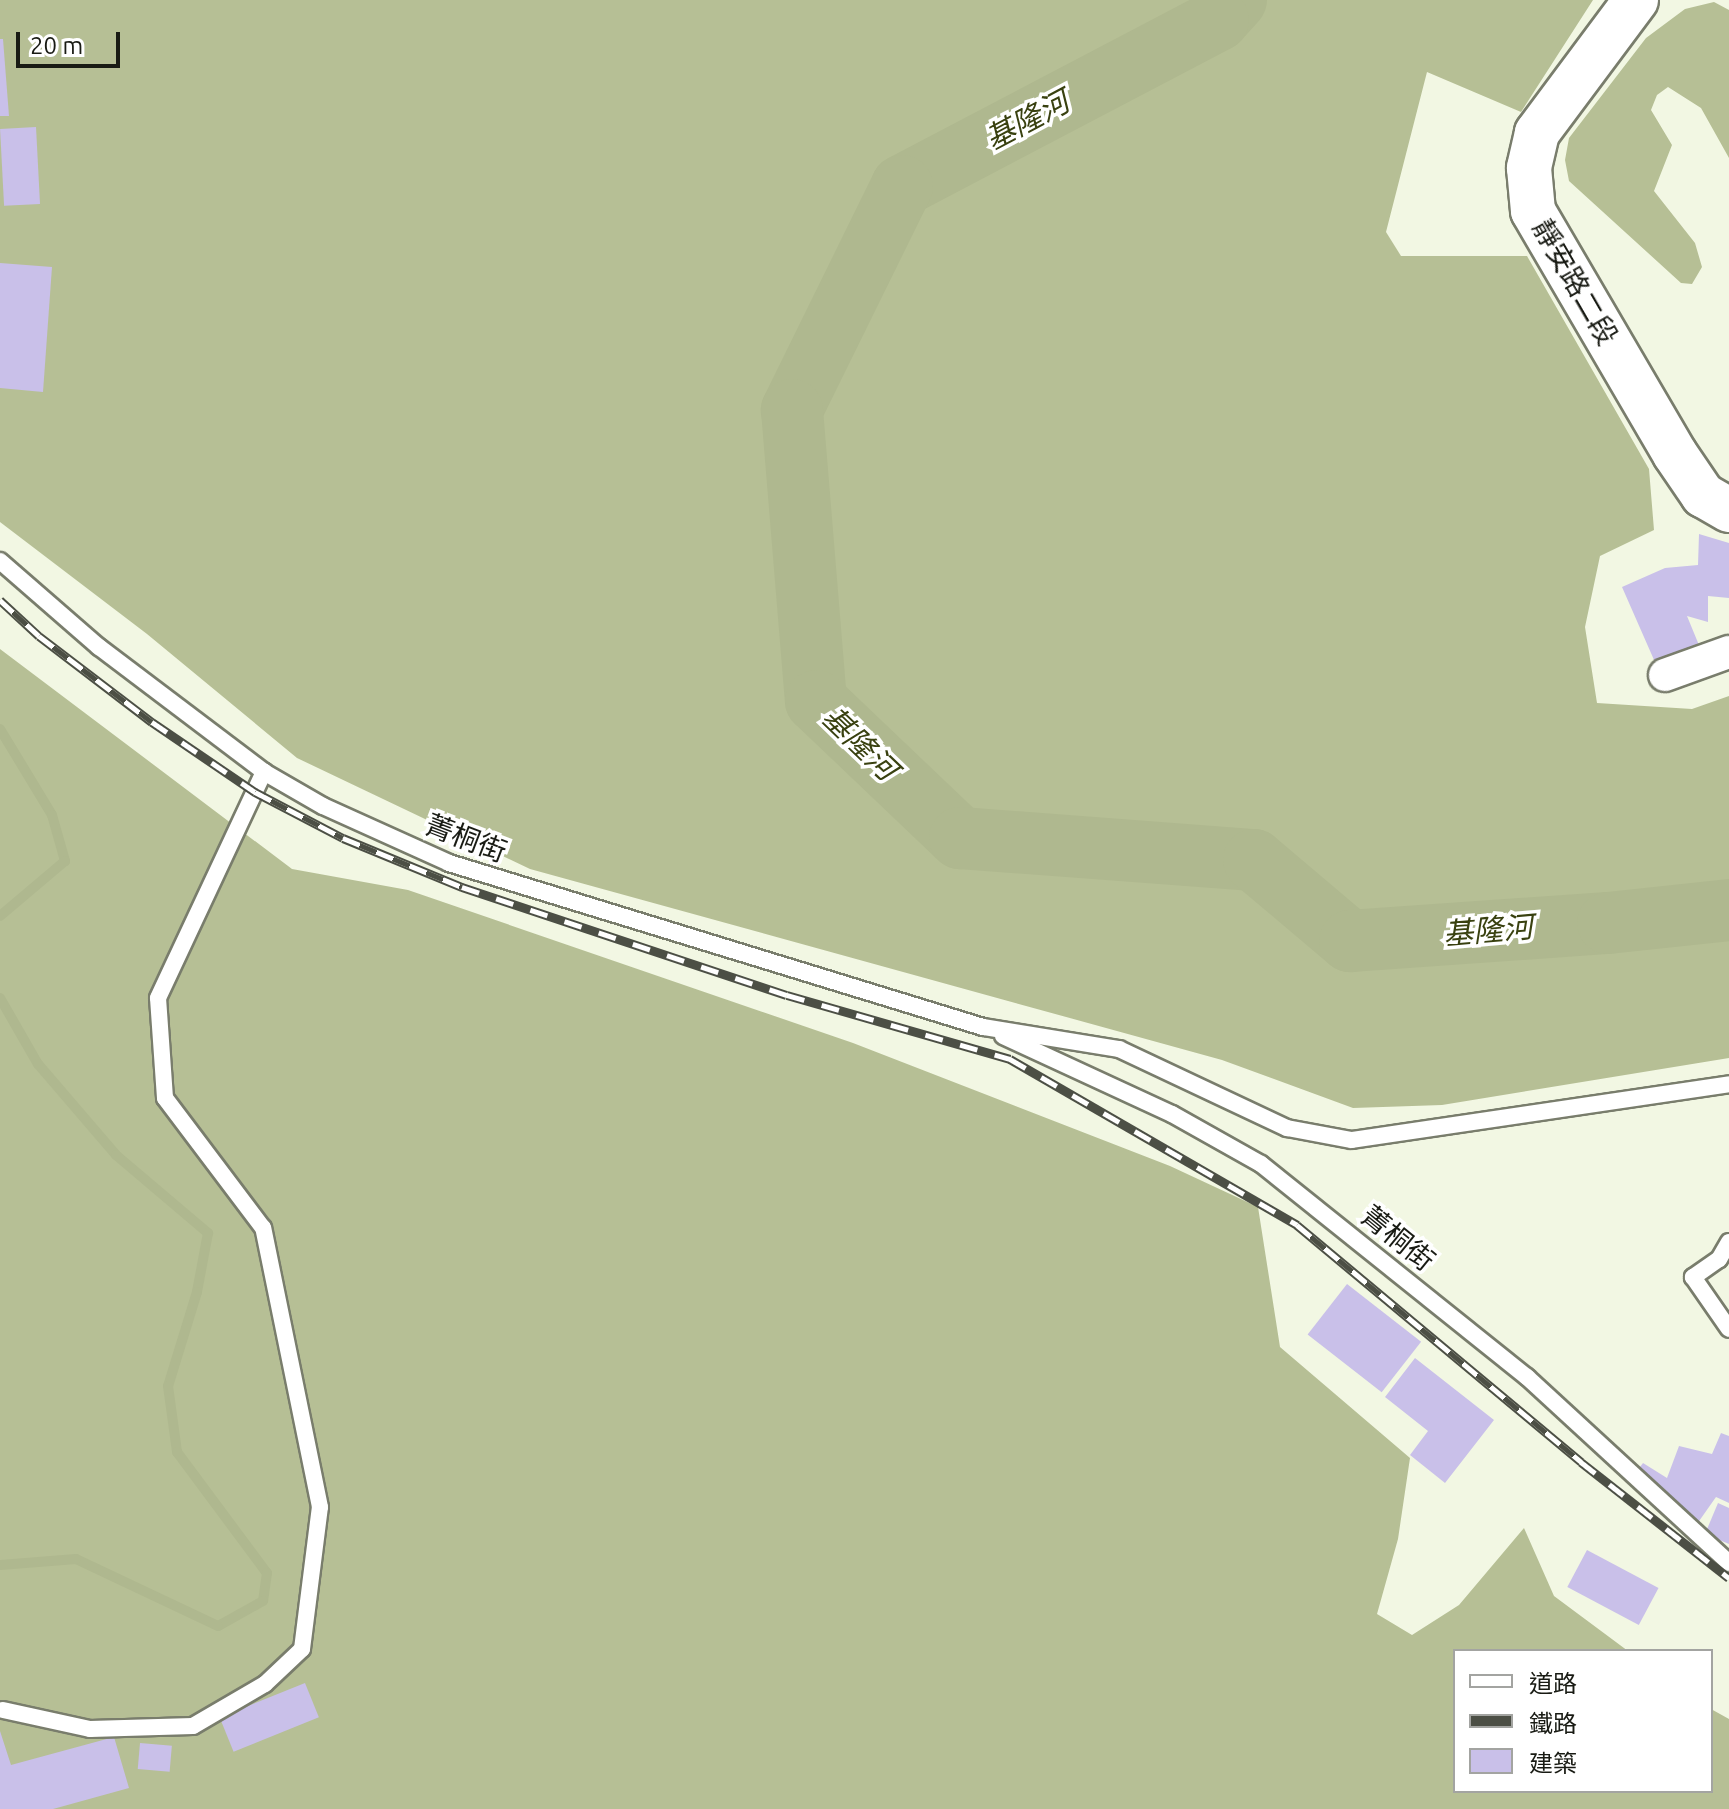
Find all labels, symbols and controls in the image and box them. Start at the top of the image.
scale bar [20,16,124,66]
text: 20 m [30,32,83,59]
water label: 基隆河 [979,83,1075,157]
street label: 靜安路二段 [1525,213,1625,351]
water label: 基隆河 [815,699,905,787]
street label: 菁桐街 [421,807,511,869]
water label: 基隆河 [1442,908,1534,952]
street label: 菁桐街 [1355,1199,1441,1277]
legend [1453,1649,1713,1793]
text: 道路 [1529,1670,1577,1697]
text: 鐵路 [1529,1710,1577,1737]
text: 建築 [1529,1750,1577,1777]

